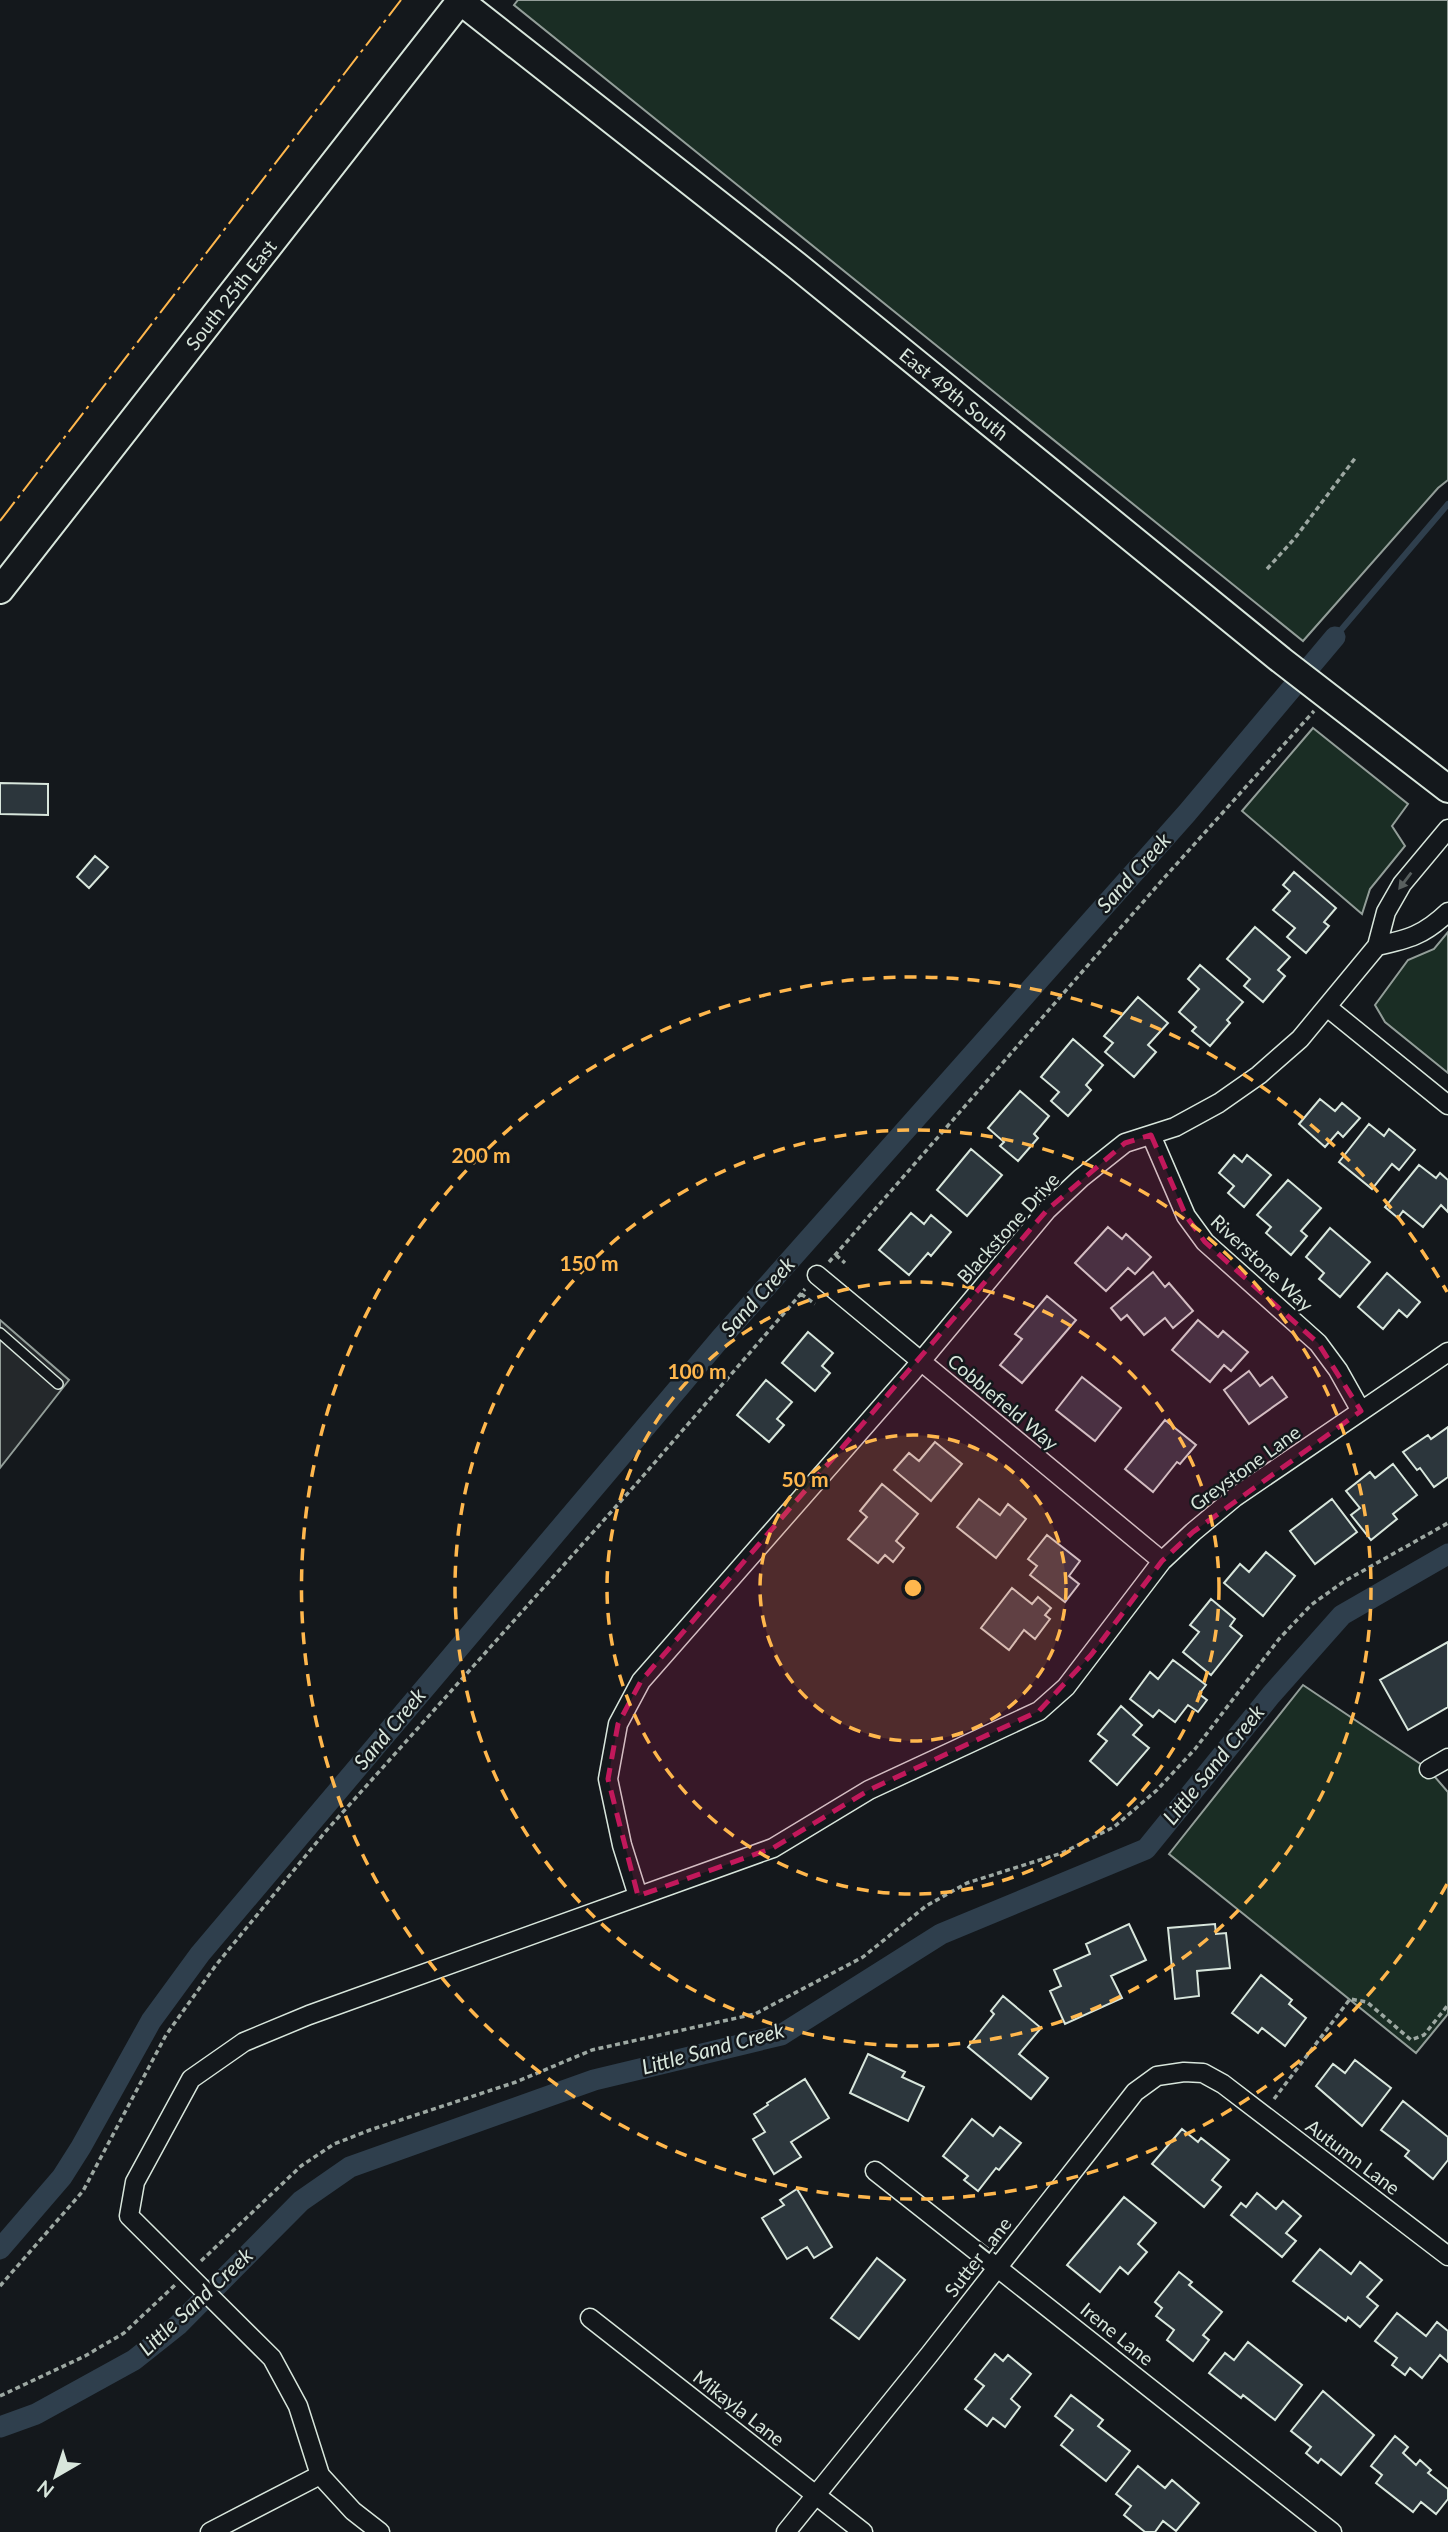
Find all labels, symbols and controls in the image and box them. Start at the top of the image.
street label: South 25th East [180,235,281,354]
street label: East 49th South [895,343,1013,445]
water label: Sand Creek [1091,826,1176,917]
one-way arrow [1398,872,1412,890]
text: 200 m [451,1142,511,1167]
street label: Blackstone Drive [952,1167,1063,1288]
street label: Riverstone Way [1206,1209,1318,1316]
text: 150 m [559,1250,619,1275]
water label: Sand Creek [715,1250,800,1341]
street label: Cobblefield Way [943,1349,1063,1455]
text: 100 m [667,1358,727,1383]
street label: Greystone Lane [1185,1420,1304,1515]
text: 50 m [781,1466,829,1491]
centre of rings [901,1576,925,1600]
water label: Sand Creek [348,1682,431,1774]
water label: Little Sand Creek [1157,1698,1269,1829]
water label: Little Sand Creek [639,2016,788,2079]
street label: Autumn Lane [1302,2114,1405,2199]
street label: Sutter Lane [939,2212,1016,2301]
water label: Little Sand Creek [133,2241,258,2360]
street label: Irene Lane [1076,2297,1158,2370]
street label: Mikayla Lane [689,2365,789,2450]
north arrow [21,2441,91,2511]
text: N [32,2476,58,2503]

